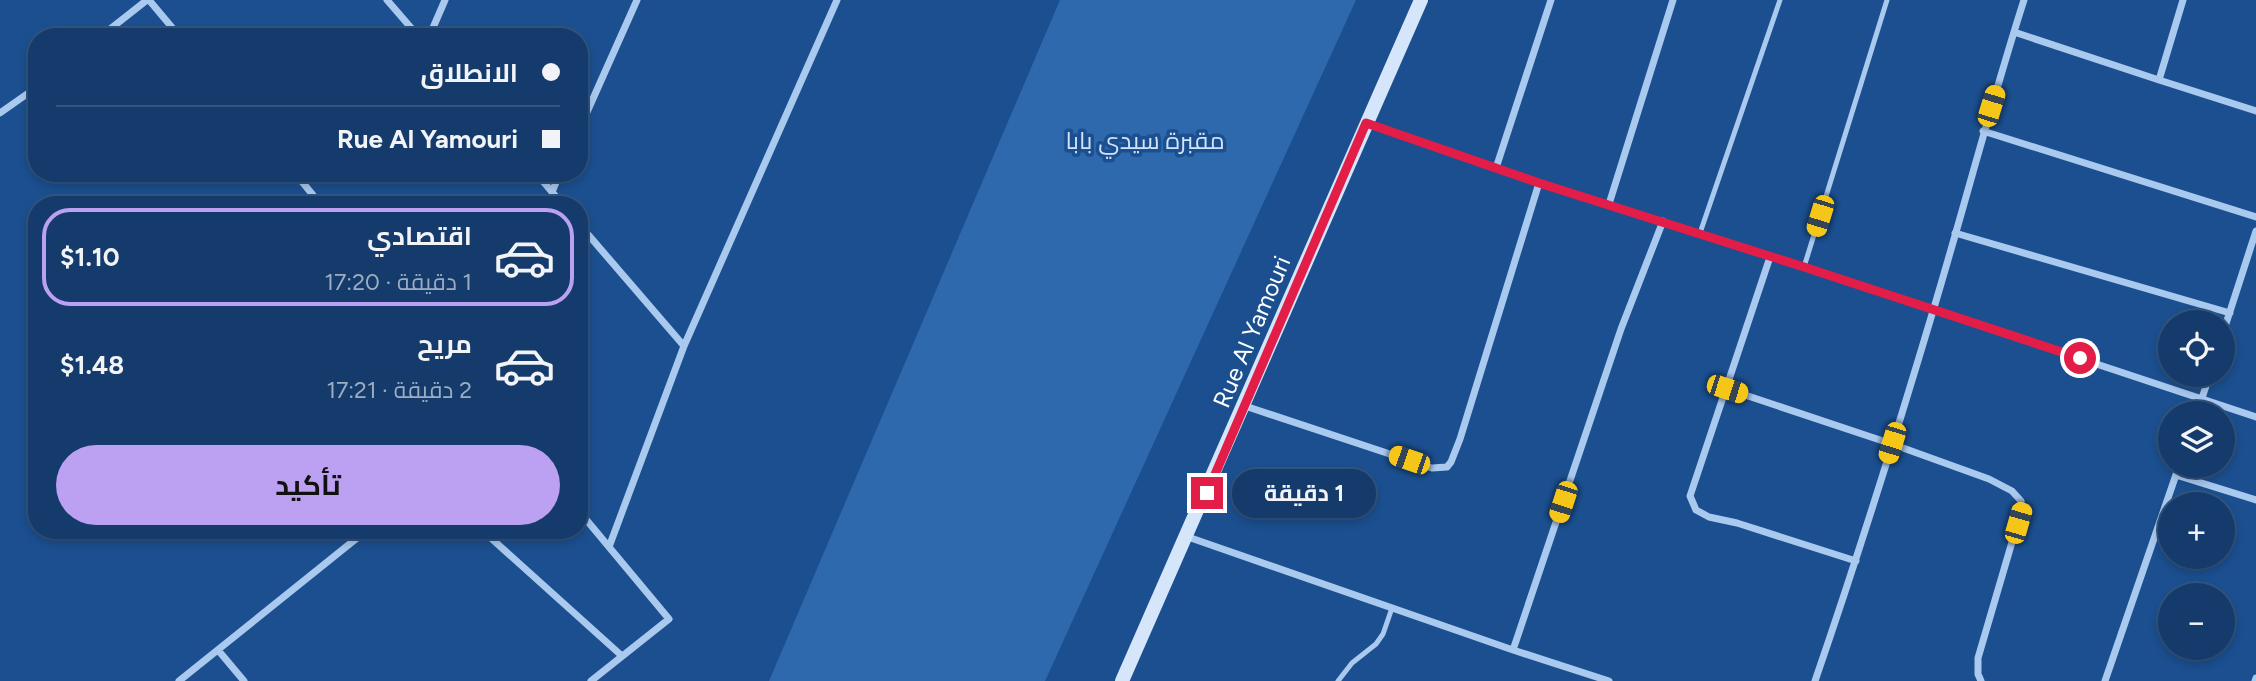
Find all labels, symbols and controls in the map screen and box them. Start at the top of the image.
text: الانطلاق [420,57,518,89]
car [1975,83,2008,129]
text: Rue Al Yamouri [337,123,518,155]
park label: مقبرة سيدي بابا [1065,126,1225,159]
car [1804,193,1837,239]
text: اقتصادي [367,220,472,252]
icon: car [493,226,556,289]
text: $1.10 [60,241,120,273]
street label: Rue Al Yamouri [1207,252,1296,412]
text: 1 دقيقة · 17:20 [325,268,472,296]
map controls [2158,310,2235,660]
button: locate [2158,310,2235,387]
text: مريح [417,328,472,360]
icon: car [493,334,556,397]
route start [2064,342,2096,374]
text: $1.48 [60,349,124,381]
car [1704,373,1751,405]
text: 2 دقيقة · 17:21 [326,376,472,404]
button: layers [2158,401,2235,478]
car [1876,420,1909,466]
car [1386,443,1433,477]
button: تأكيد [56,445,560,525]
callout: 1 دقيقة [1232,468,1375,518]
route end [1191,477,1223,509]
text: 1 دقيقة [1264,479,1344,507]
car [1547,479,1580,525]
button: + [2158,492,2235,569]
car [2003,500,2034,546]
button: − [2158,583,2235,660]

